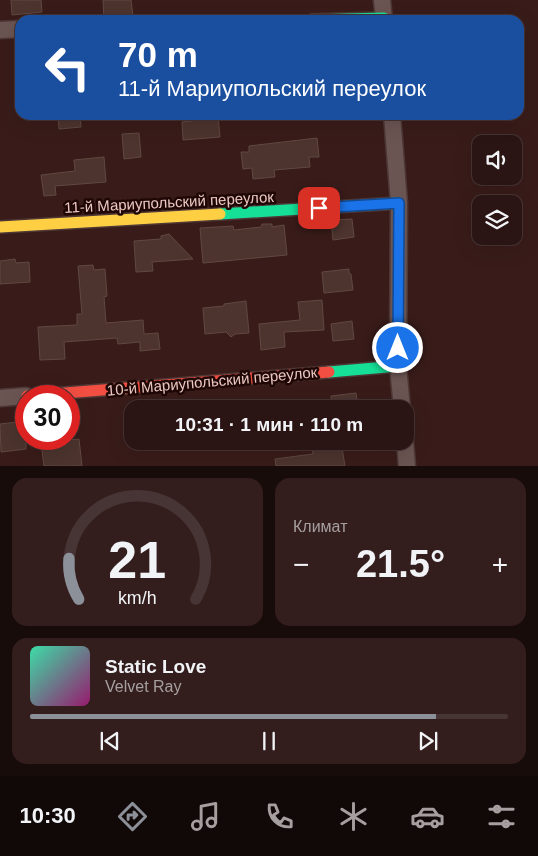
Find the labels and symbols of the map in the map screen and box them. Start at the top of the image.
pin [298,187,340,229]
street label: 11-й Мариупольский переулок [64,188,275,216]
position arrow [371,321,423,373]
street label: 10-й Мариупольский переулок [106,363,318,399]
speed limit sign: 30 [15,385,80,450]

